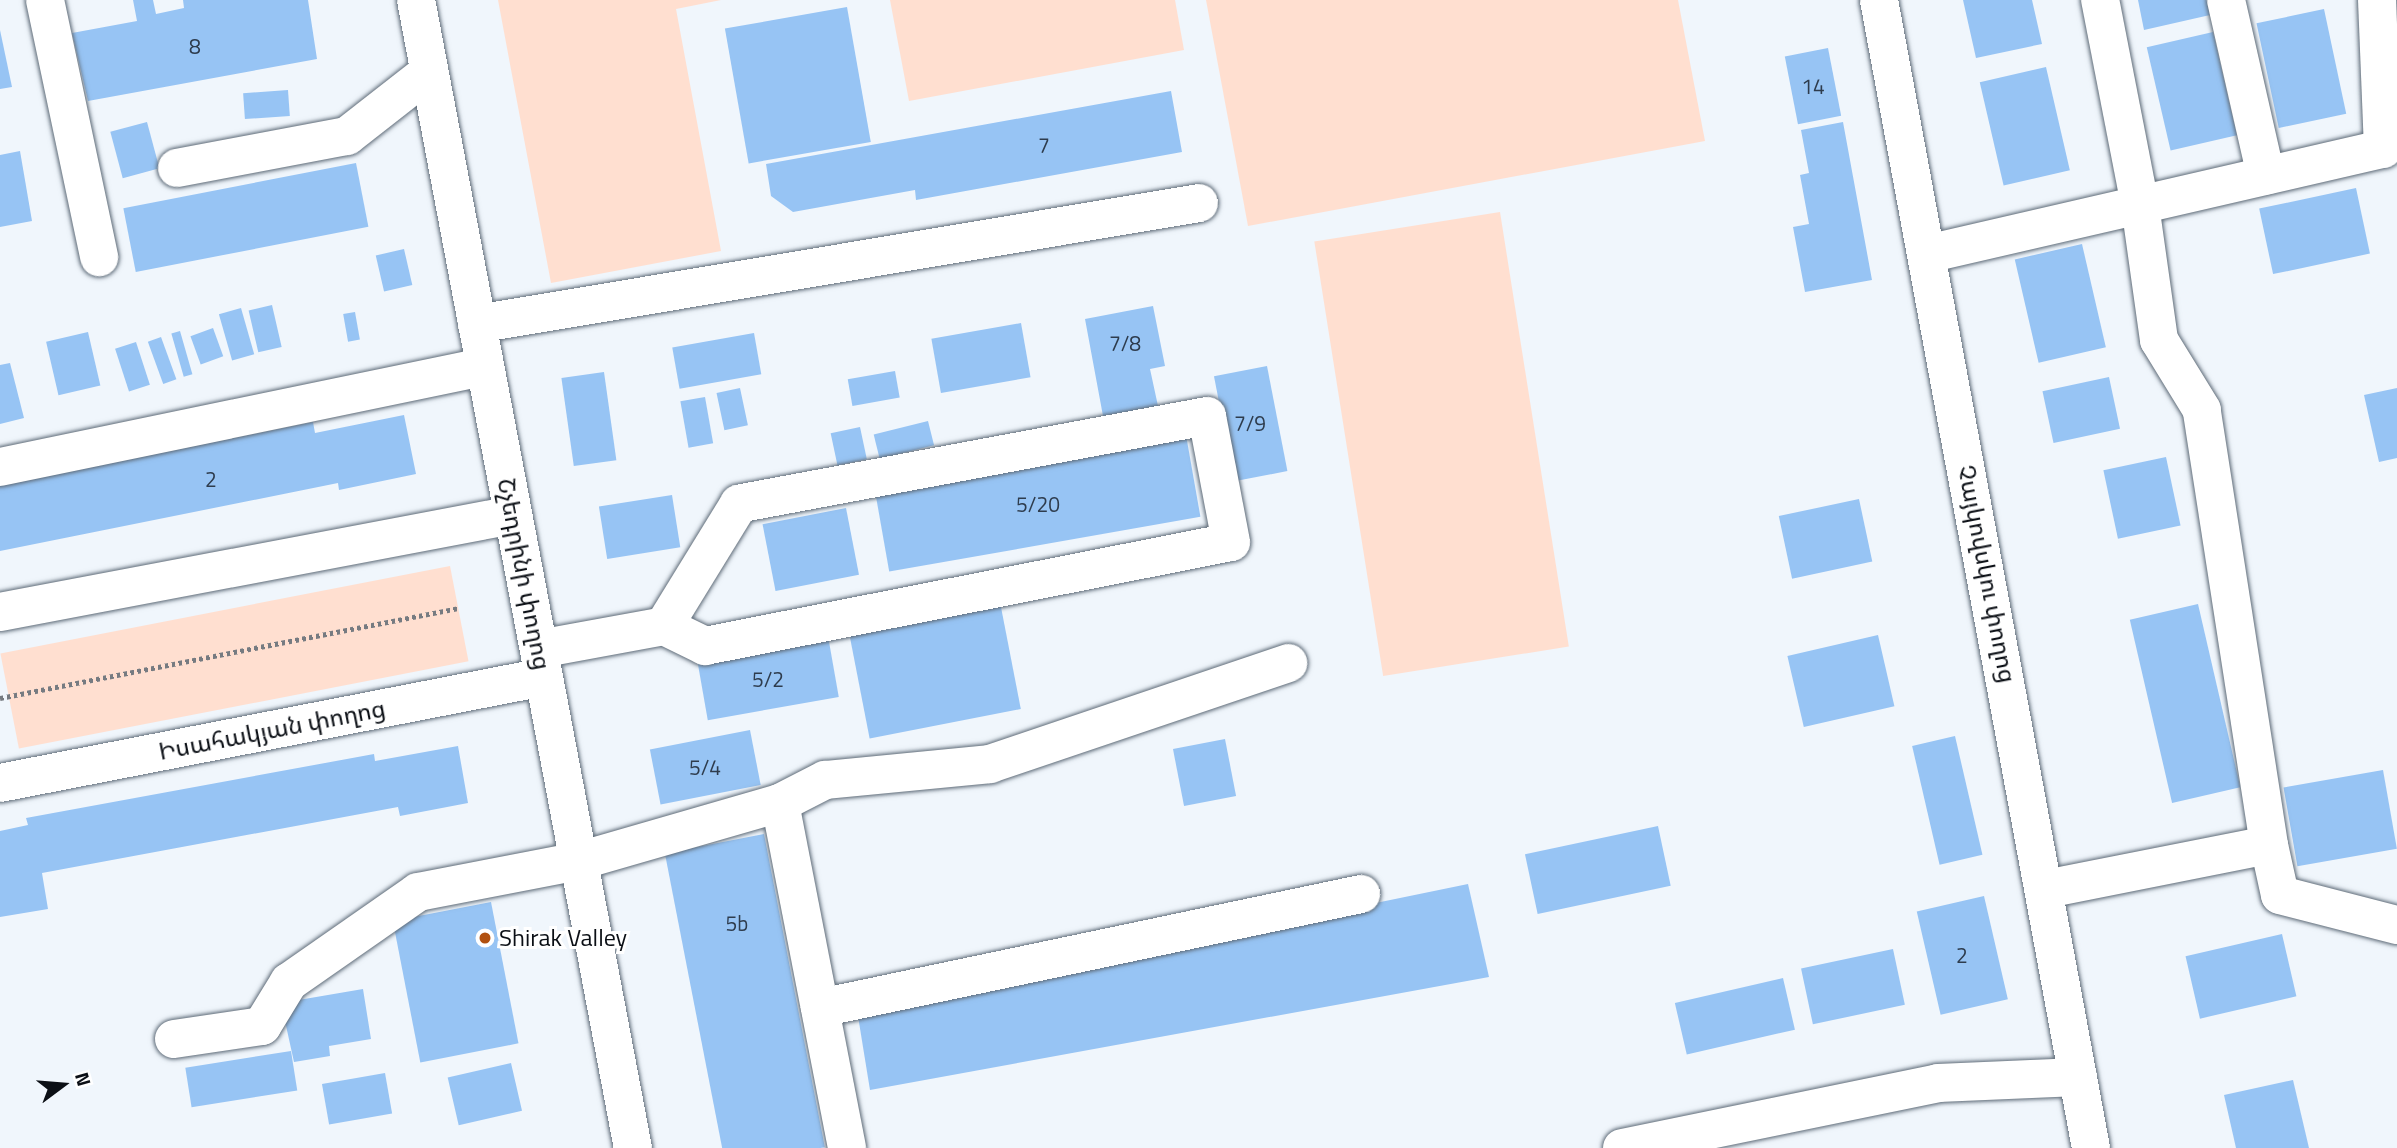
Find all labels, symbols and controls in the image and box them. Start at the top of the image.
house number: 8 [189,33,201,59]
house number: 14 [1801,73,1825,99]
house number: 7 [1038,132,1050,158]
house number: 7/8 [1109,330,1141,356]
house number: 7/9 [1234,410,1266,436]
street label: Չայկովսկու փողոց [1952,463,2022,685]
house number: 2 [205,466,217,492]
street label: Շչեդրինի փողոց [491,476,557,672]
house number: 5/20 [1016,491,1060,517]
house number: 5/2 [752,666,784,692]
street label: Իսահակյան փողոց [156,694,388,766]
house number: 5/4 [689,754,721,780]
house number: 5b [726,910,748,936]
place label: Shirak Valley [499,924,627,952]
marker: Shirak Valley [477,930,493,946]
house number: 2 [1956,942,1968,968]
north arrow [28,1050,98,1120]
text: N [68,1069,99,1089]

